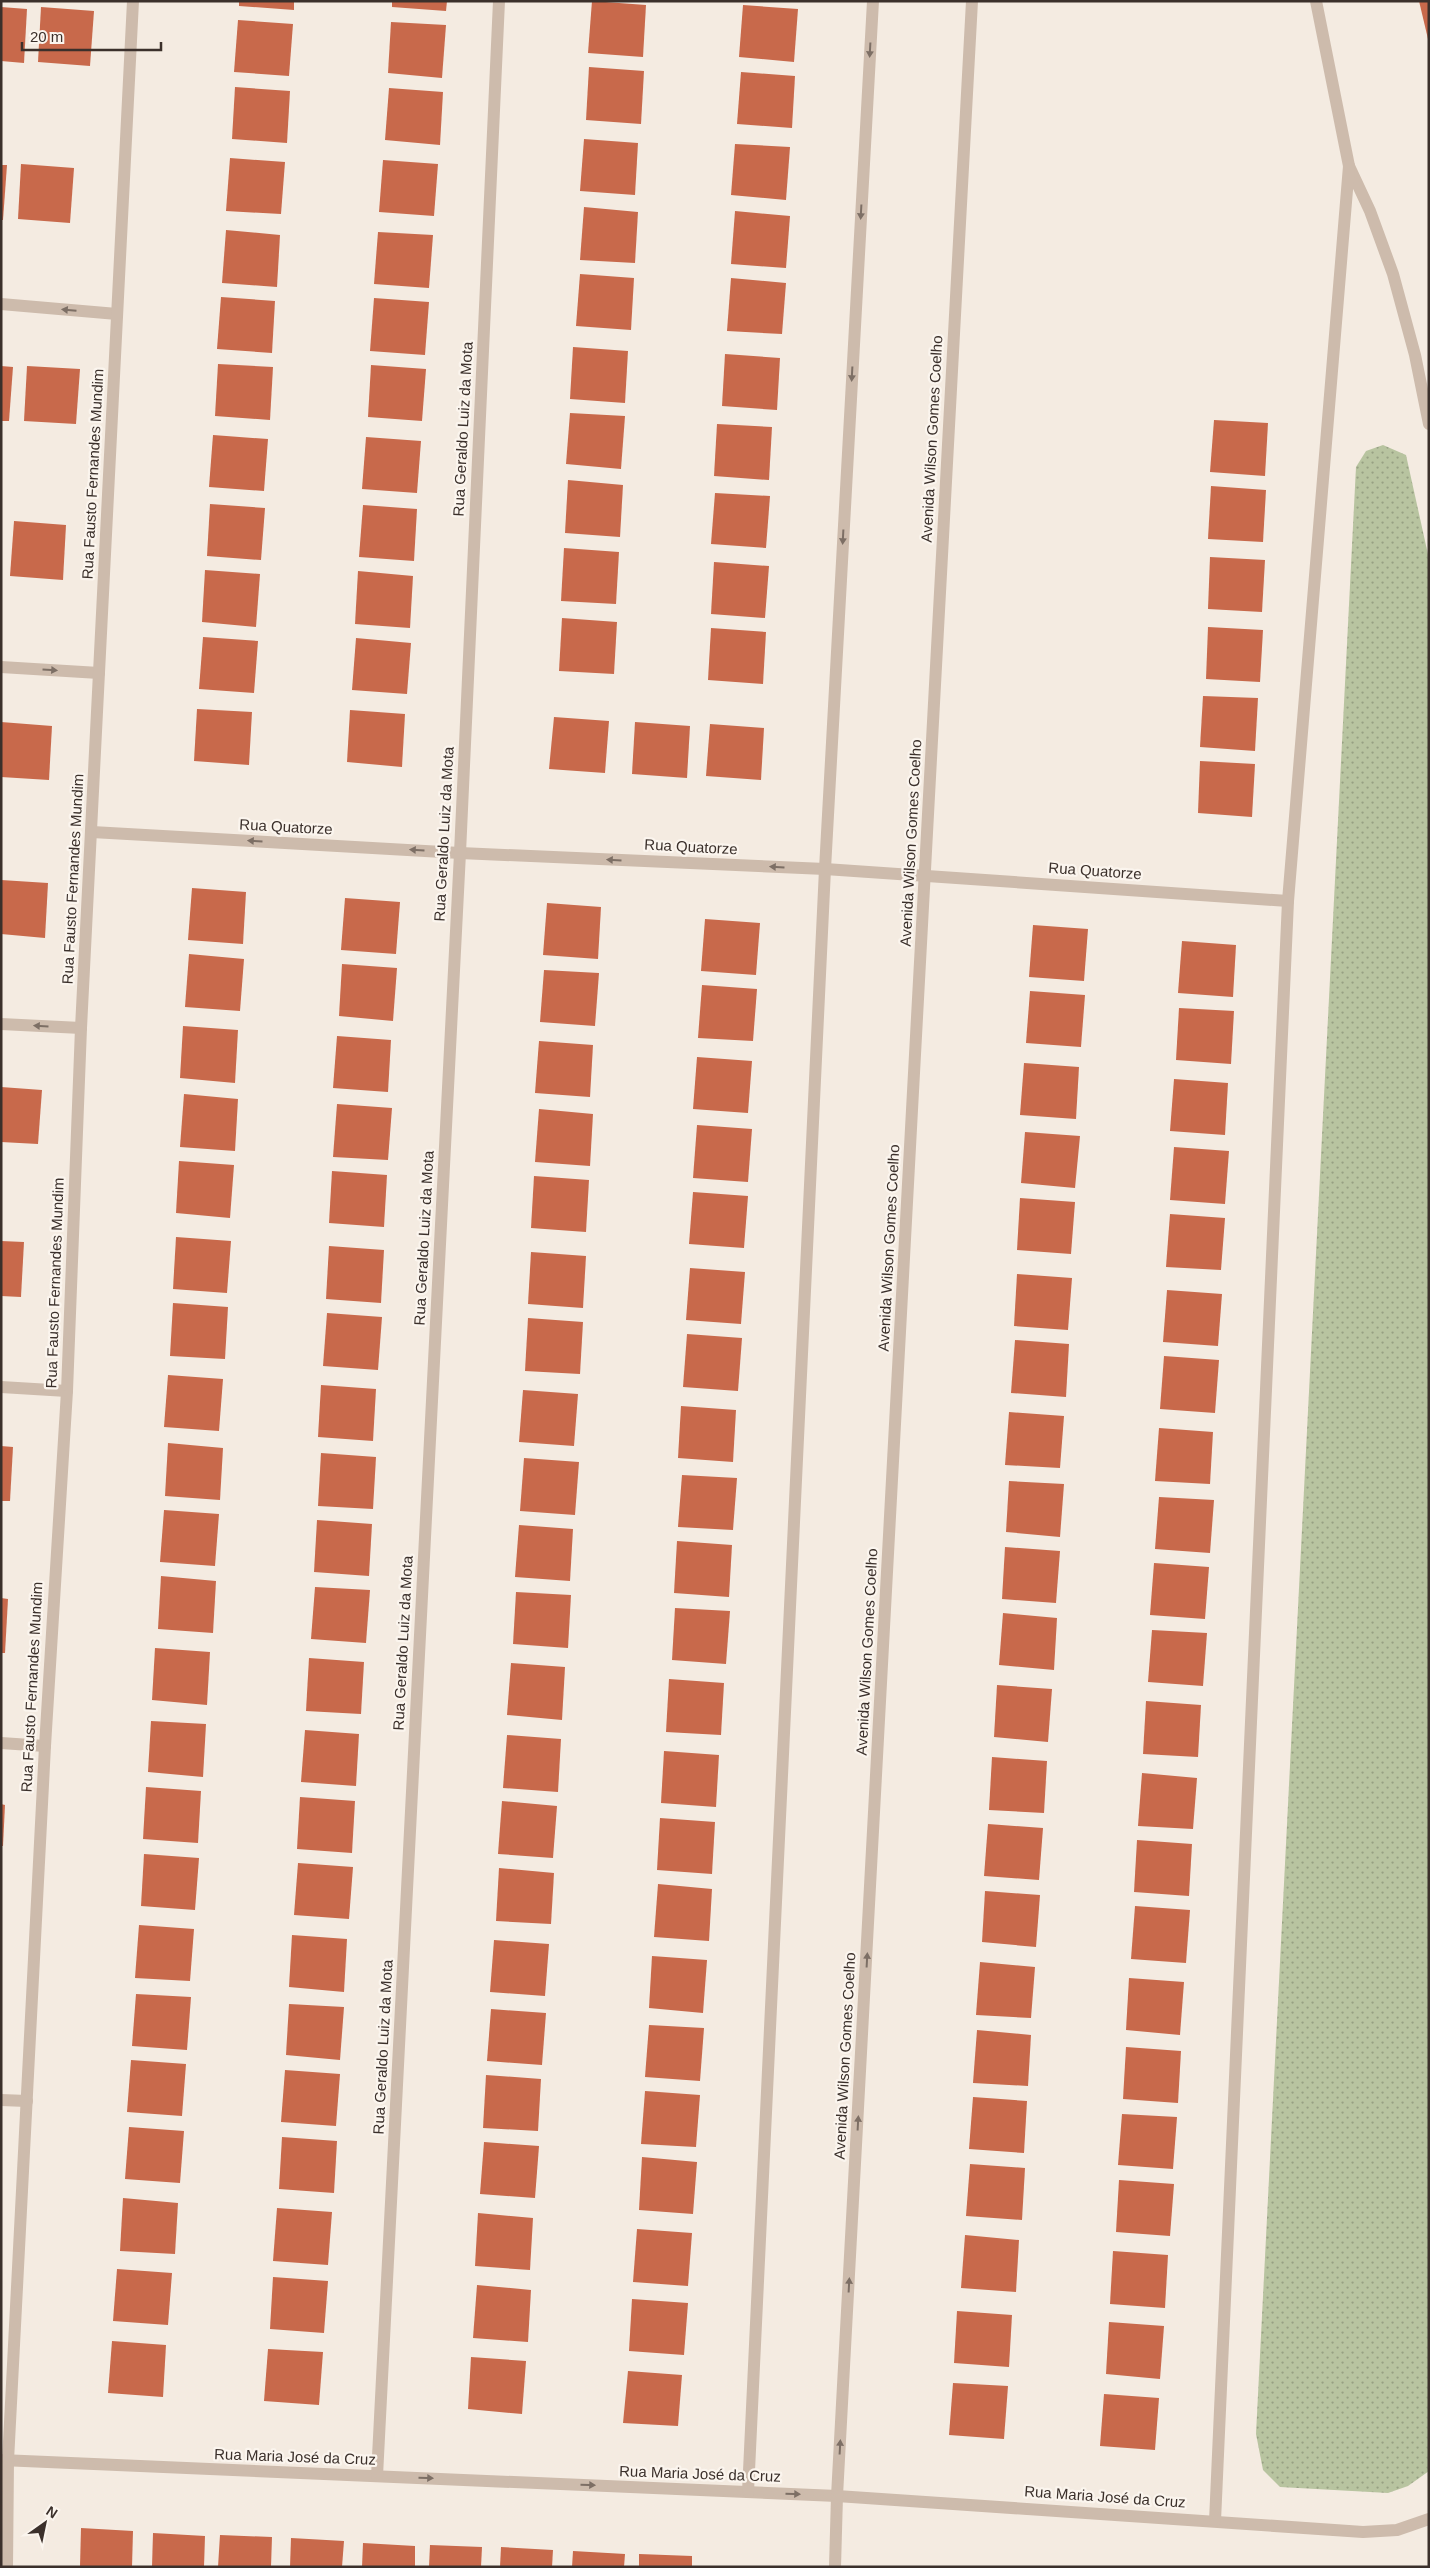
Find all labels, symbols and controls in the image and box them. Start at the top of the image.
scale bar [22,20,161,52]
text: 20 m [30,28,63,45]
one-way arrow [866,42,874,58]
one-way arrow [857,204,865,220]
one-way arrow [60,306,76,314]
street label: Avenida Wilson Gomes Coelho [918,335,945,543]
street label: Rua Geraldo Luiz da Mota [449,340,476,517]
one-way arrow [848,367,856,383]
street label: Rua Fausto Fernandes Mundim [78,368,107,580]
one-way arrow [839,529,847,545]
one-way arrow [42,667,58,675]
street label: Avenida Wilson Gomes Coelho [897,739,924,947]
street label: Rua Geraldo Luiz da Mota [430,745,457,922]
street label: Rua Fausto Fernandes Mundim [58,773,87,985]
street label: Rua Quatorze [239,816,333,837]
street label: Rua Quatorze [644,836,738,857]
one-way arrow [246,837,262,845]
one-way arrow [409,846,425,854]
one-way arrow [606,855,622,863]
street label: Rua Quatorze [1048,859,1142,882]
one-way arrow [768,862,784,870]
one-way arrow [33,1021,49,1029]
street label: Avenida Wilson Gomes Coelho [875,1144,902,1352]
street label: Rua Geraldo Luiz da Mota [410,1149,437,1326]
street label: Rua Fausto Fernandes Mundim [42,1177,67,1389]
street label: Avenida Wilson Gomes Coelho [853,1548,880,1756]
street label: Rua Geraldo Luiz da Mota [389,1554,416,1731]
street label: Rua Fausto Fernandes Mundim [17,1581,46,1793]
street label: Avenida Wilson Gomes Coelho [831,1952,858,2160]
one-way arrow [863,1952,871,1968]
street label: Rua Geraldo Luiz da Mota [369,1958,396,2135]
one-way arrow [854,2114,862,2130]
one-way arrow [845,2277,853,2293]
one-way arrow [836,2439,844,2455]
street label: Rua Maria José da Cruz [214,2445,376,2468]
street label: Rua Maria José da Cruz [619,2462,781,2485]
one-way arrow [418,2475,434,2483]
one-way arrow [580,2482,596,2490]
street label: Rua Maria José da Cruz [1024,2482,1186,2511]
one-way arrow [785,2490,801,2498]
north arrow [20,2498,70,2548]
text: N [43,2503,61,2522]

